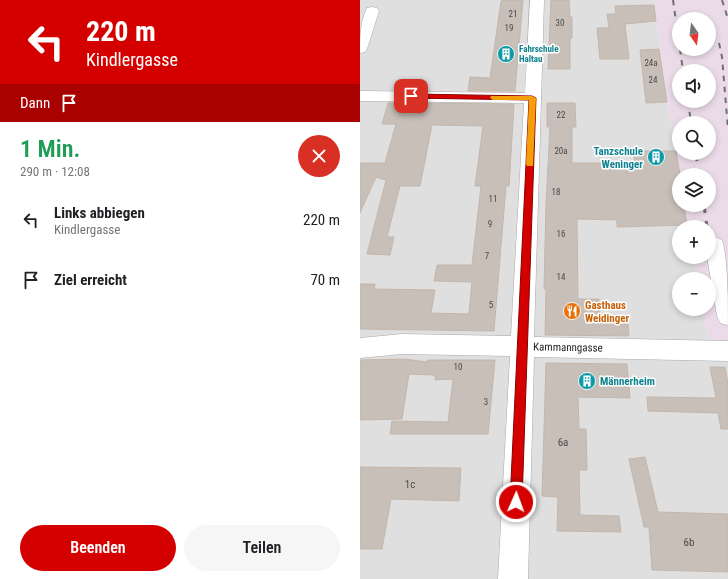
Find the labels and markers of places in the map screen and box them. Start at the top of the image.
building icon: Fahrschule Haltau [496,44,516,64]
place label: Fahrschule Haltau [519,44,559,64]
pin [394,79,428,113]
place label: Tanzschule Weninger [593,145,643,171]
building icon: Tanzschule Weninger [646,147,666,167]
place label: Gasthaus Weidinger [585,299,630,325]
restaurant icon: Gasthaus Weidinger [562,301,582,321]
building icon: Männerheim [577,371,597,391]
place label: Männerheim [600,375,655,388]

